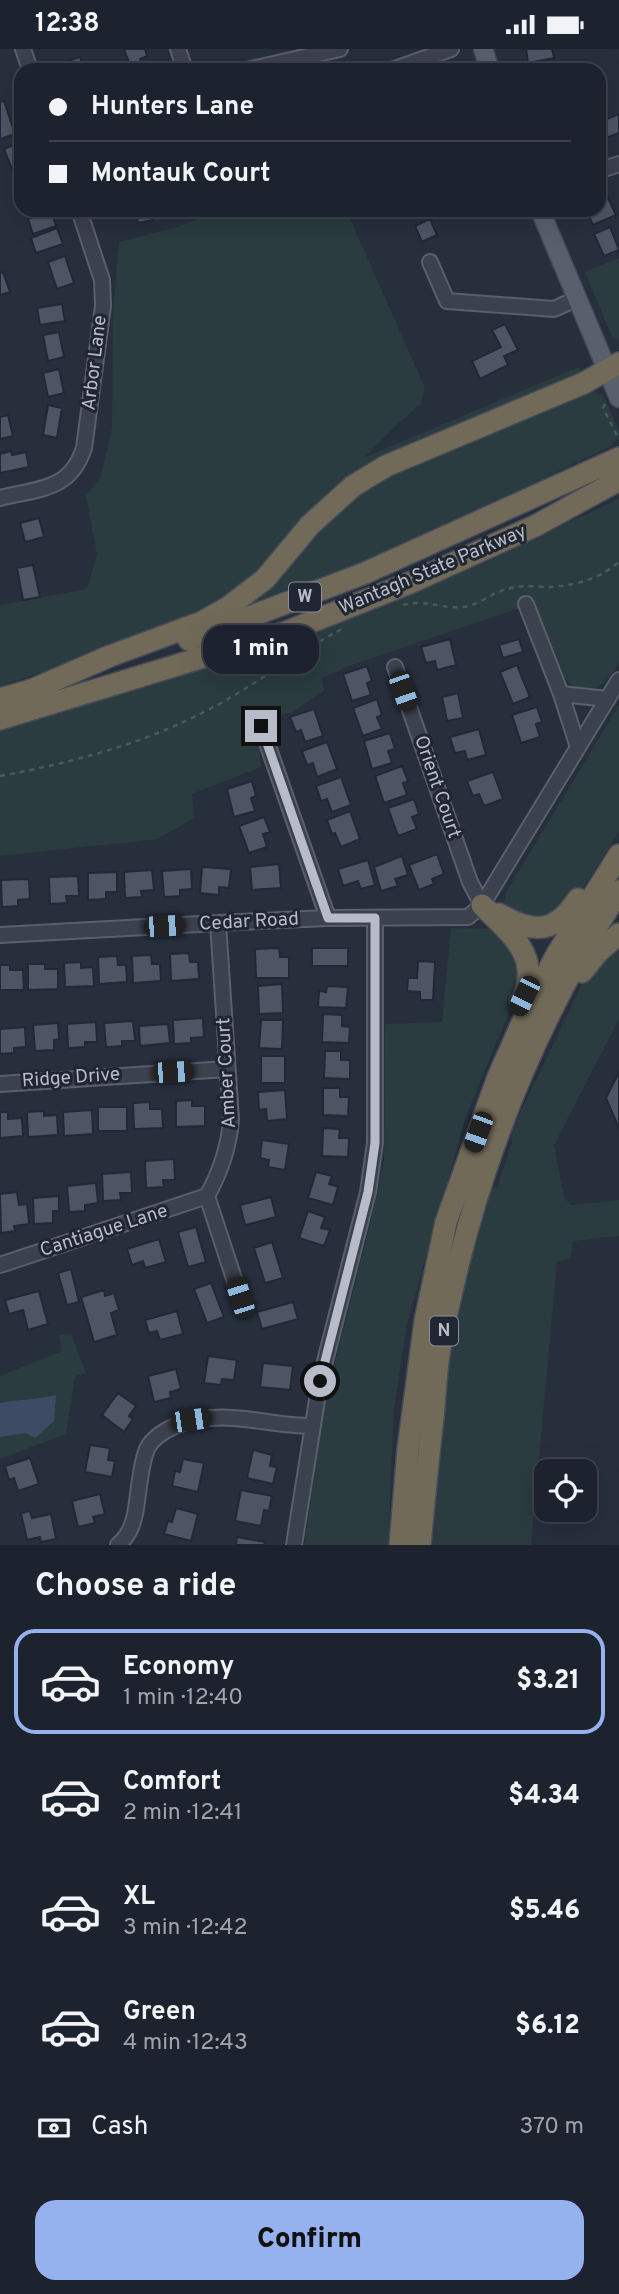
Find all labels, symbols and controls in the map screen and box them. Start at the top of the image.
text: 12:38 [35,8,100,41]
text: Hunters Lane [91,91,254,124]
text: Montauk Court [91,158,270,191]
street label: Arbor Lane [77,314,113,412]
street label: Wantagh State Parkway [336,520,530,620]
road number: W [289,583,321,611]
callout: 1 min [203,625,319,673]
text: 1 min [233,635,289,664]
car [387,668,420,714]
route end [245,710,277,742]
street label: Orient Court [408,732,466,842]
street label: Cedar Road [199,907,299,937]
car [143,914,186,938]
car [506,973,543,1019]
street label: Amber Court [212,1017,242,1129]
car [152,1060,195,1084]
street label: Ridge Drive [21,1063,121,1093]
car [461,1109,496,1155]
street label: Cantiague Lane [37,1199,171,1263]
car [224,1274,257,1320]
road number: N [430,1317,458,1345]
route start [304,1365,336,1397]
car [169,1407,214,1433]
map controls [534,1459,597,1522]
button: locate [534,1459,597,1522]
text: Choose a ride [35,1567,236,1607]
icon: car [39,1650,102,1713]
text: Economy [123,1651,234,1684]
text: $3.21 [516,1665,580,1698]
text: 1 min · 12:40 [123,1684,243,1713]
icon: car [39,1765,102,1828]
text: Comfort [123,1766,221,1799]
text: $4.34 [508,1780,580,1813]
text: 2 min · 12:41 [123,1799,242,1828]
icon: car [39,1880,102,1943]
text: XL [123,1881,155,1914]
text: $5.46 [509,1895,580,1928]
text: 3 min · 12:42 [123,1914,248,1943]
icon: car [39,1995,102,2058]
text: Green [123,1996,196,2029]
text: $6.12 [515,2010,580,2043]
text: 4 min · 12:43 [123,2029,248,2058]
icon: cash [35,2109,73,2147]
text: Cash [91,2111,148,2144]
text: 370 m [519,2113,584,2142]
button: Confirm [35,2200,584,2280]

